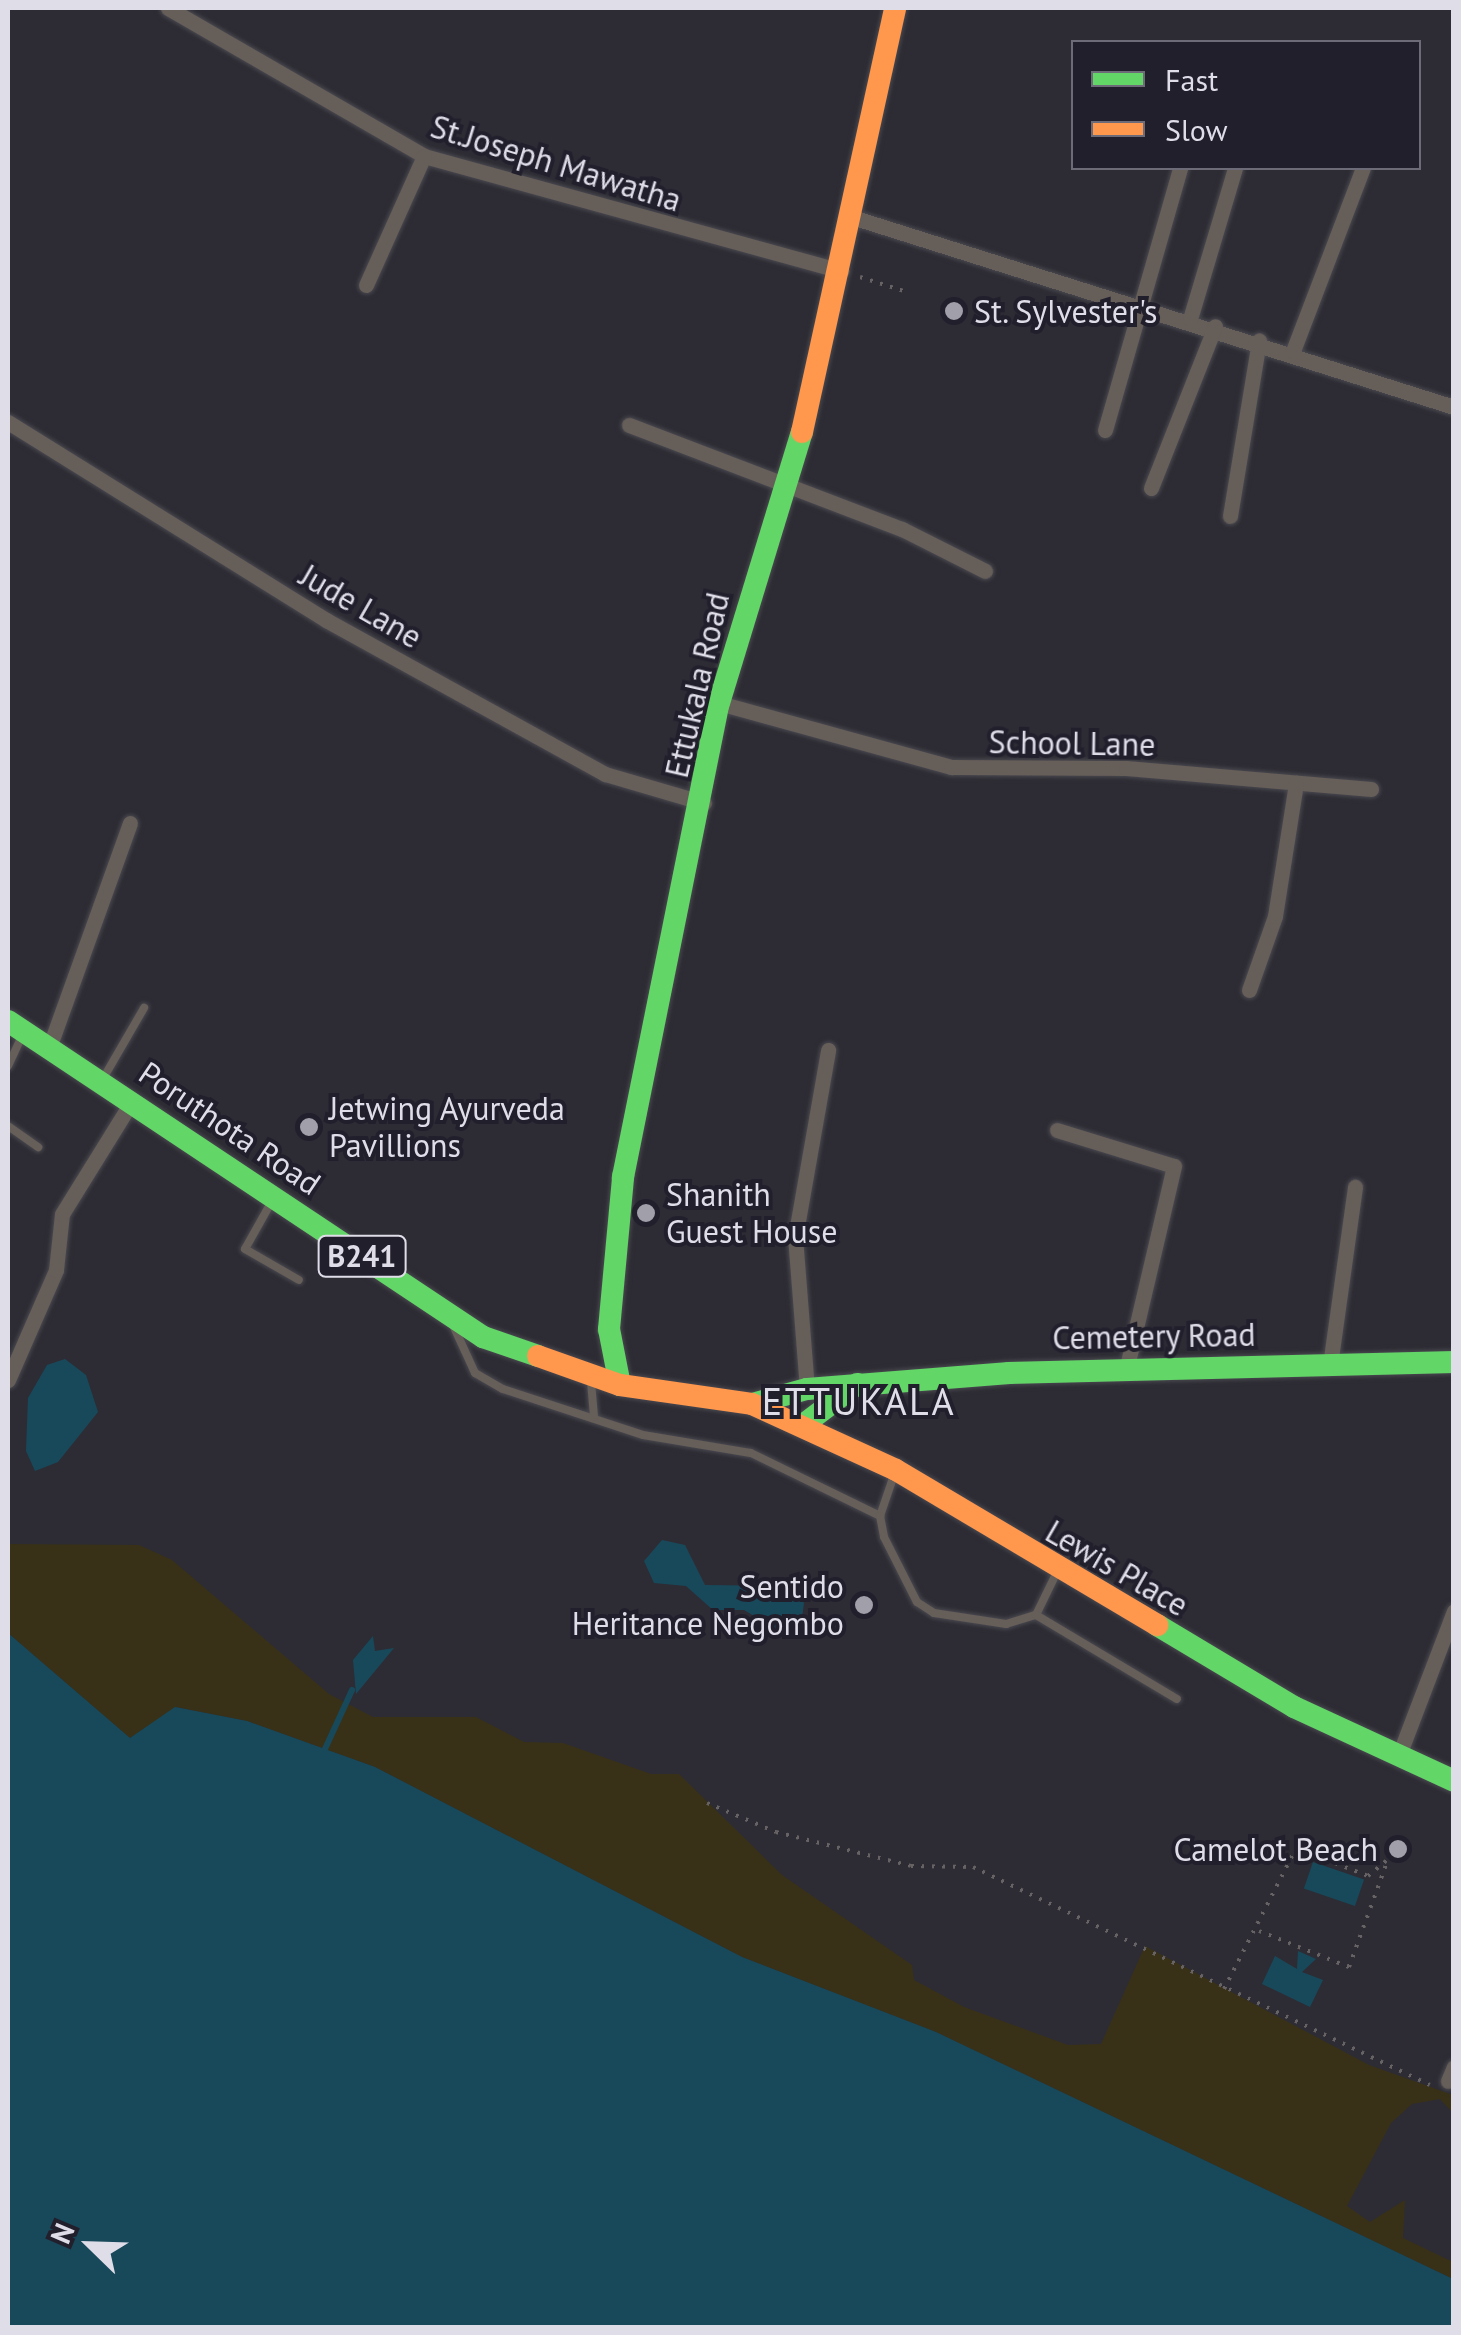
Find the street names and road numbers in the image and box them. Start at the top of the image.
street label: St.Joseph Mawatha [426,107,686,219]
street label: Jude Lane [293,556,429,656]
street label: Ettukala Road [657,589,737,781]
street label: School Lane [988,722,1156,764]
street label: Poruthota Road [132,1053,328,1203]
road number: B241 [317,1231,407,1281]
street label: Cemetery Road [1051,1315,1257,1357]
street label: Lewis Place [1039,1512,1195,1624]

